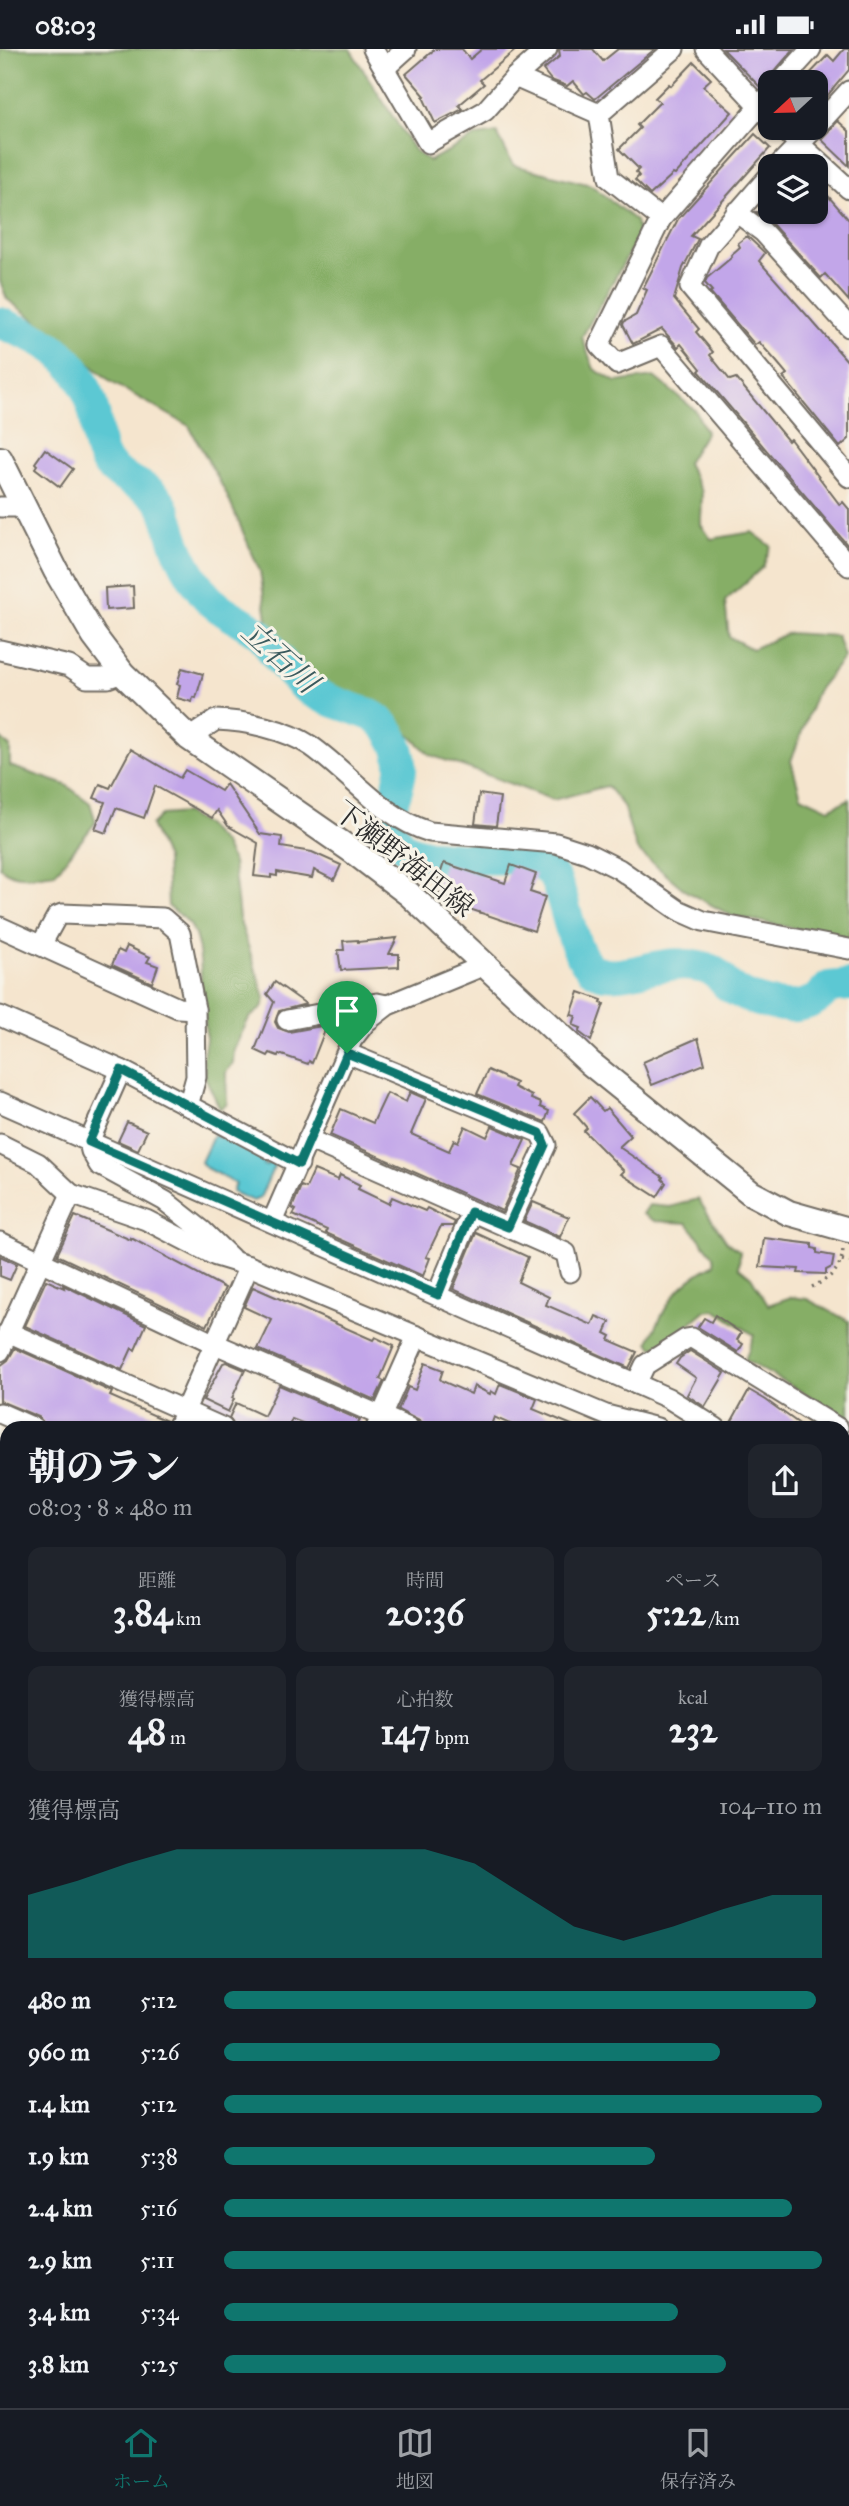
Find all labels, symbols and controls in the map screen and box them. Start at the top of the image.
text: 08:03 [35,9,96,41]
north arrow [758,70,828,140]
map controls [758,70,828,224]
button: layers [758,154,828,224]
water label: 立石川 [235,614,328,702]
street label: 下瀬野海田線 [327,793,481,925]
pin [317,981,377,1053]
icon: arrive [328,992,366,1030]
text: 朝のラン [28,1444,180,1490]
button: share [748,1444,822,1518]
text: 08:03 · 8 × 480 m [28,1493,192,1521]
text: 距離 [138,1569,176,1592]
text: 時間 [406,1569,444,1592]
text: ペース [665,1569,721,1592]
text: 3.84 [113,1592,172,1635]
text: 20:36 [386,1592,464,1635]
text: 5:22 [646,1592,706,1635]
text: km [172,1607,201,1630]
text: /km [706,1607,740,1630]
text: kcal [678,1686,708,1709]
text: 獲得標高 [119,1688,195,1711]
text: 心拍数 [396,1688,454,1711]
text: 232 [669,1709,717,1752]
text: 48 [128,1711,166,1754]
text: 147 [380,1711,431,1754]
text: m [166,1726,186,1749]
text: bpm [431,1726,470,1749]
text: 104–110 m [719,1792,822,1820]
text: 獲得標高 [28,1796,120,1824]
text: 480 m [28,1986,91,2014]
text: 5:12 [140,1986,177,2014]
text: 960 m [28,2038,90,2066]
text: 5:26 [140,2038,180,2066]
text: 1.4 km [28,2090,90,2118]
text: 5:12 [140,2090,177,2118]
text: 1.9 km [28,2142,89,2170]
text: 5:38 [140,2142,178,2170]
text: 2.4 km [28,2194,93,2222]
text: 5:16 [140,2194,177,2222]
text: 2.9 km [28,2246,92,2274]
text: 5:11 [140,2246,175,2274]
text: 3.4 km [28,2298,90,2326]
text: 5:34 [140,2298,179,2326]
text: 3.8 km [28,2350,89,2378]
text: 5:25 [140,2350,178,2378]
tab: ホーム [113,2424,170,2493]
tab: 地図 [396,2424,434,2493]
tab: 保存済み [660,2424,736,2493]

